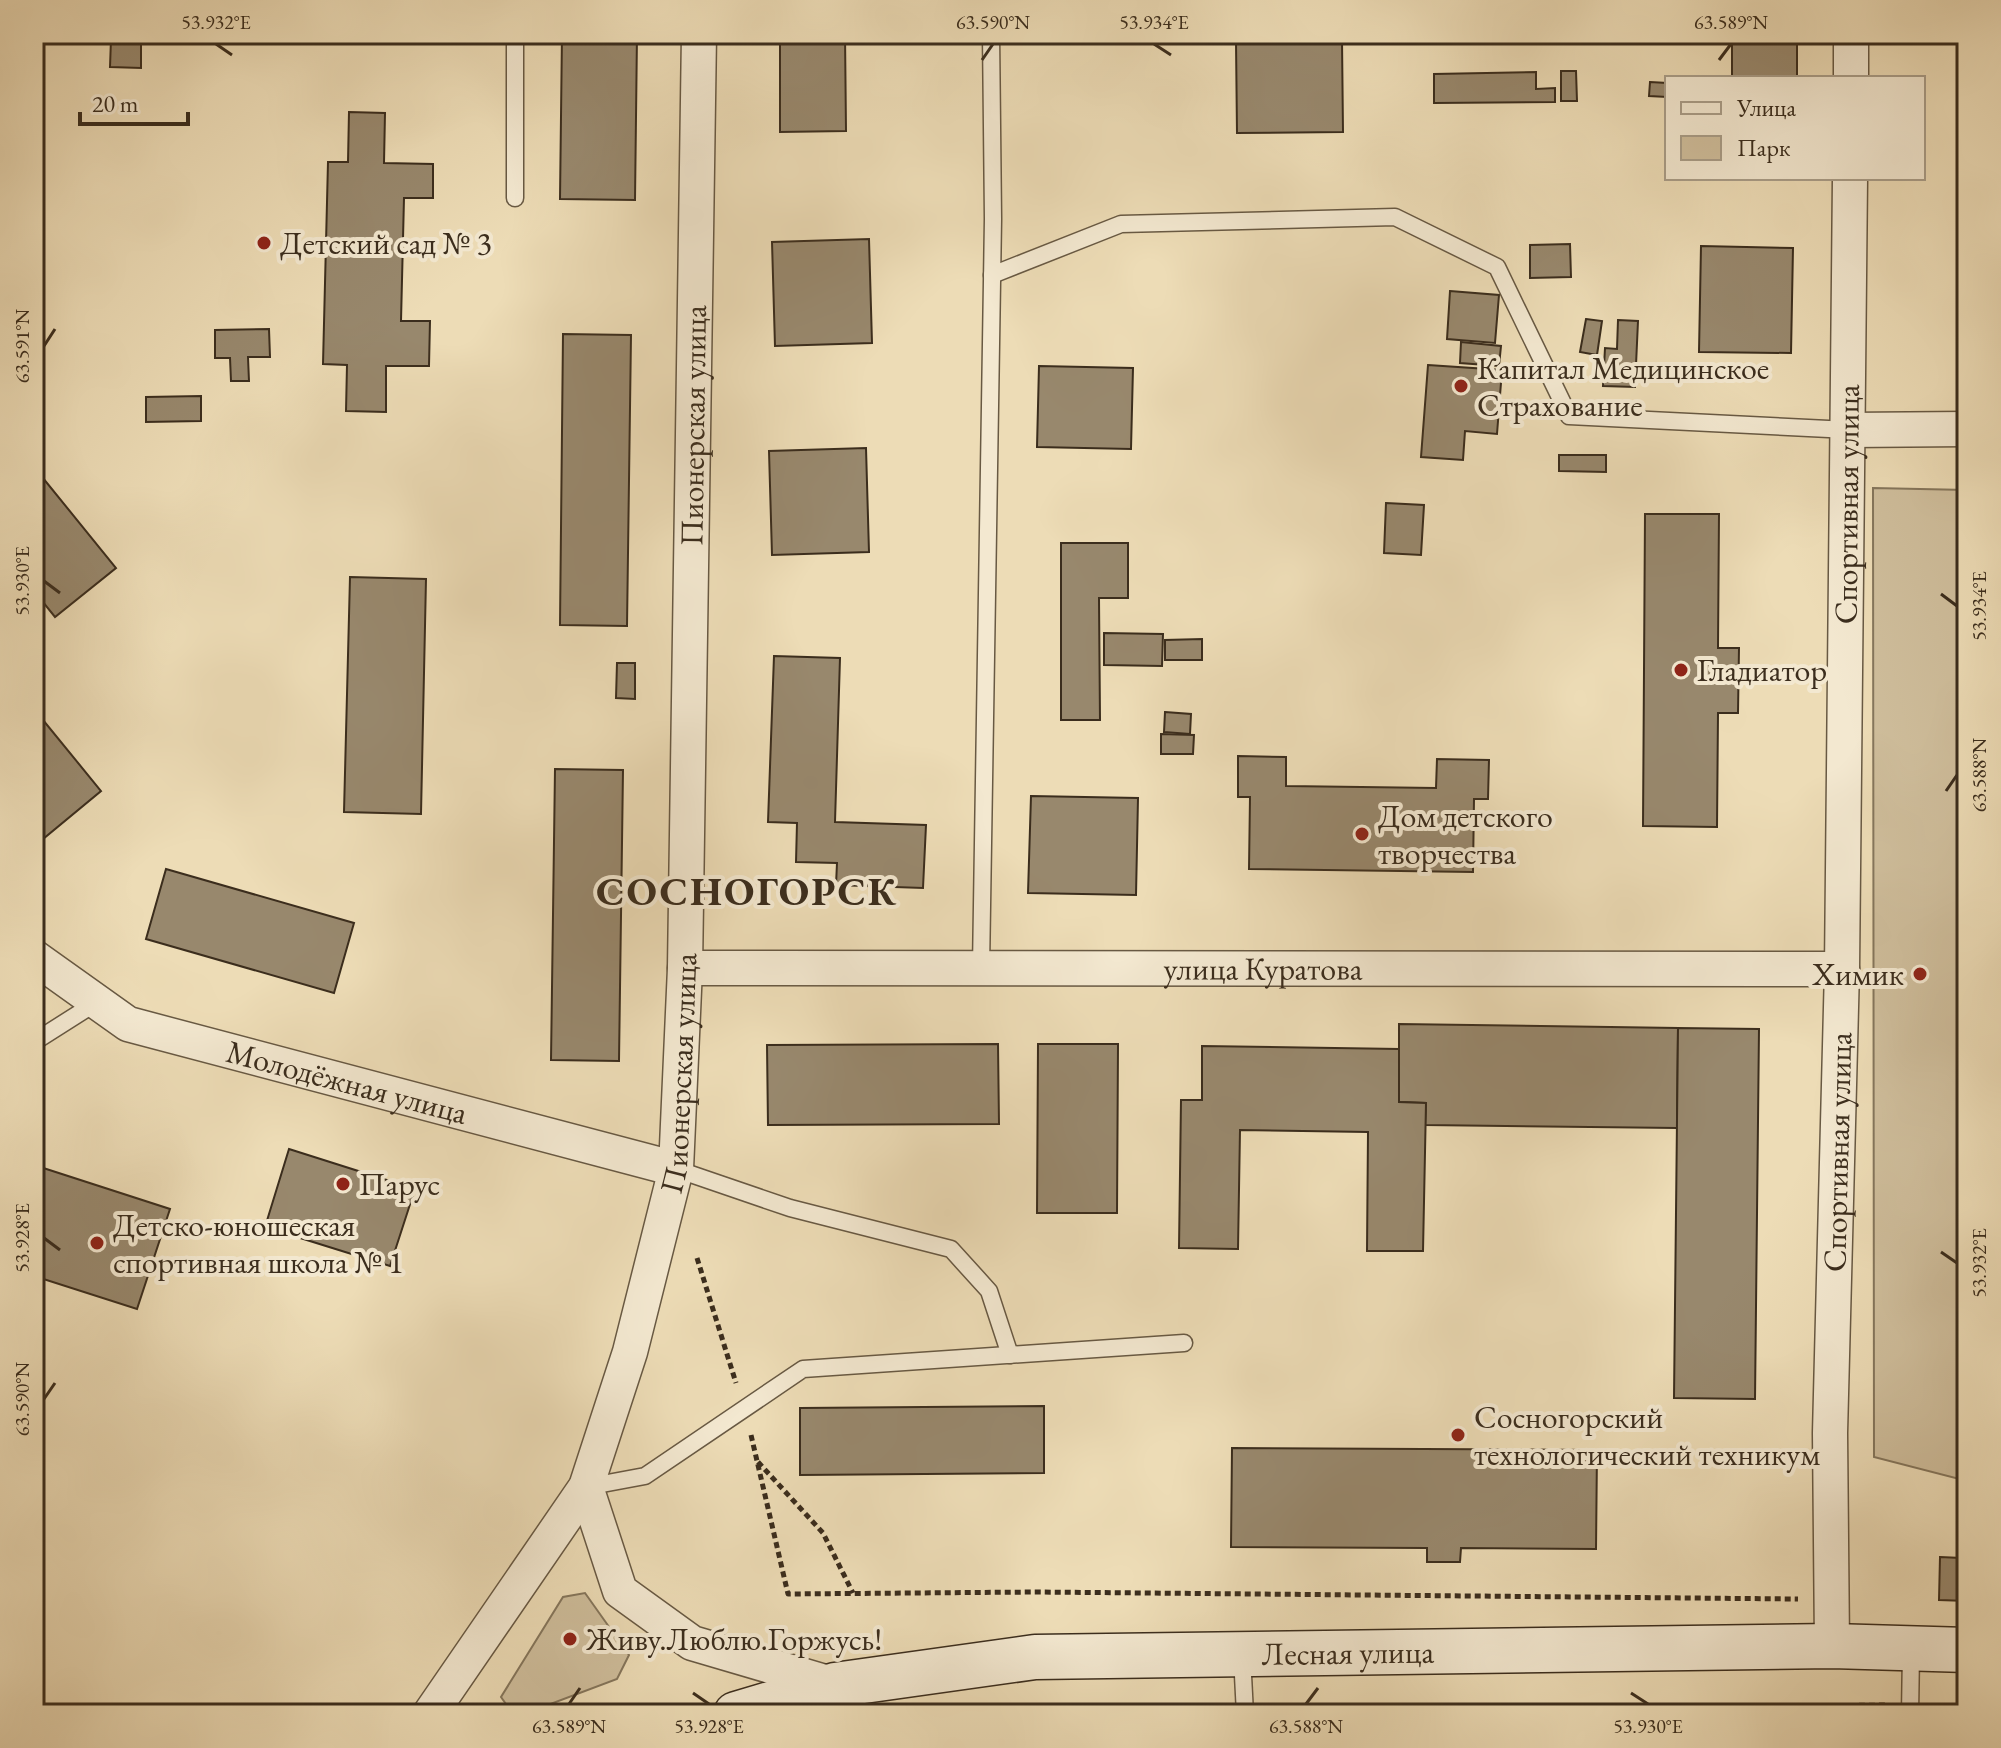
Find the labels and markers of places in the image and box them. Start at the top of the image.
place label: Детский сад № 3 [280,222,492,264]
marker: Детский сад № 3 [255,234,273,252]
place label: Капитал Медицинское Страхование [1477,347,1769,426]
marker: Капитал Медицинское Страхование [1452,377,1470,395]
place label: Гладиатор [1697,649,1827,691]
marker: Гладиатор [1672,661,1690,679]
place label: Дом детского творчества [1378,795,1553,874]
marker: Дом детского творчества [1353,825,1371,843]
place label: Химик [1811,953,1904,995]
marker: Химик [1911,965,1929,983]
place label: Парус [359,1163,440,1205]
marker: Парус [334,1175,352,1193]
place label: Детско-юношеская спортивная школа № 1 [113,1204,404,1283]
marker: Детско-юношеская спортивная школа № 1 [88,1234,106,1252]
place label: Сосногорский технологический техникум [1474,1396,1820,1475]
marker: Сосногорский технологический техникум [1449,1426,1467,1444]
place label: Живу.Люблю.Горжусь! [585,1618,882,1660]
marker: Живу.Люблю.Горжусь! [561,1630,579,1648]

